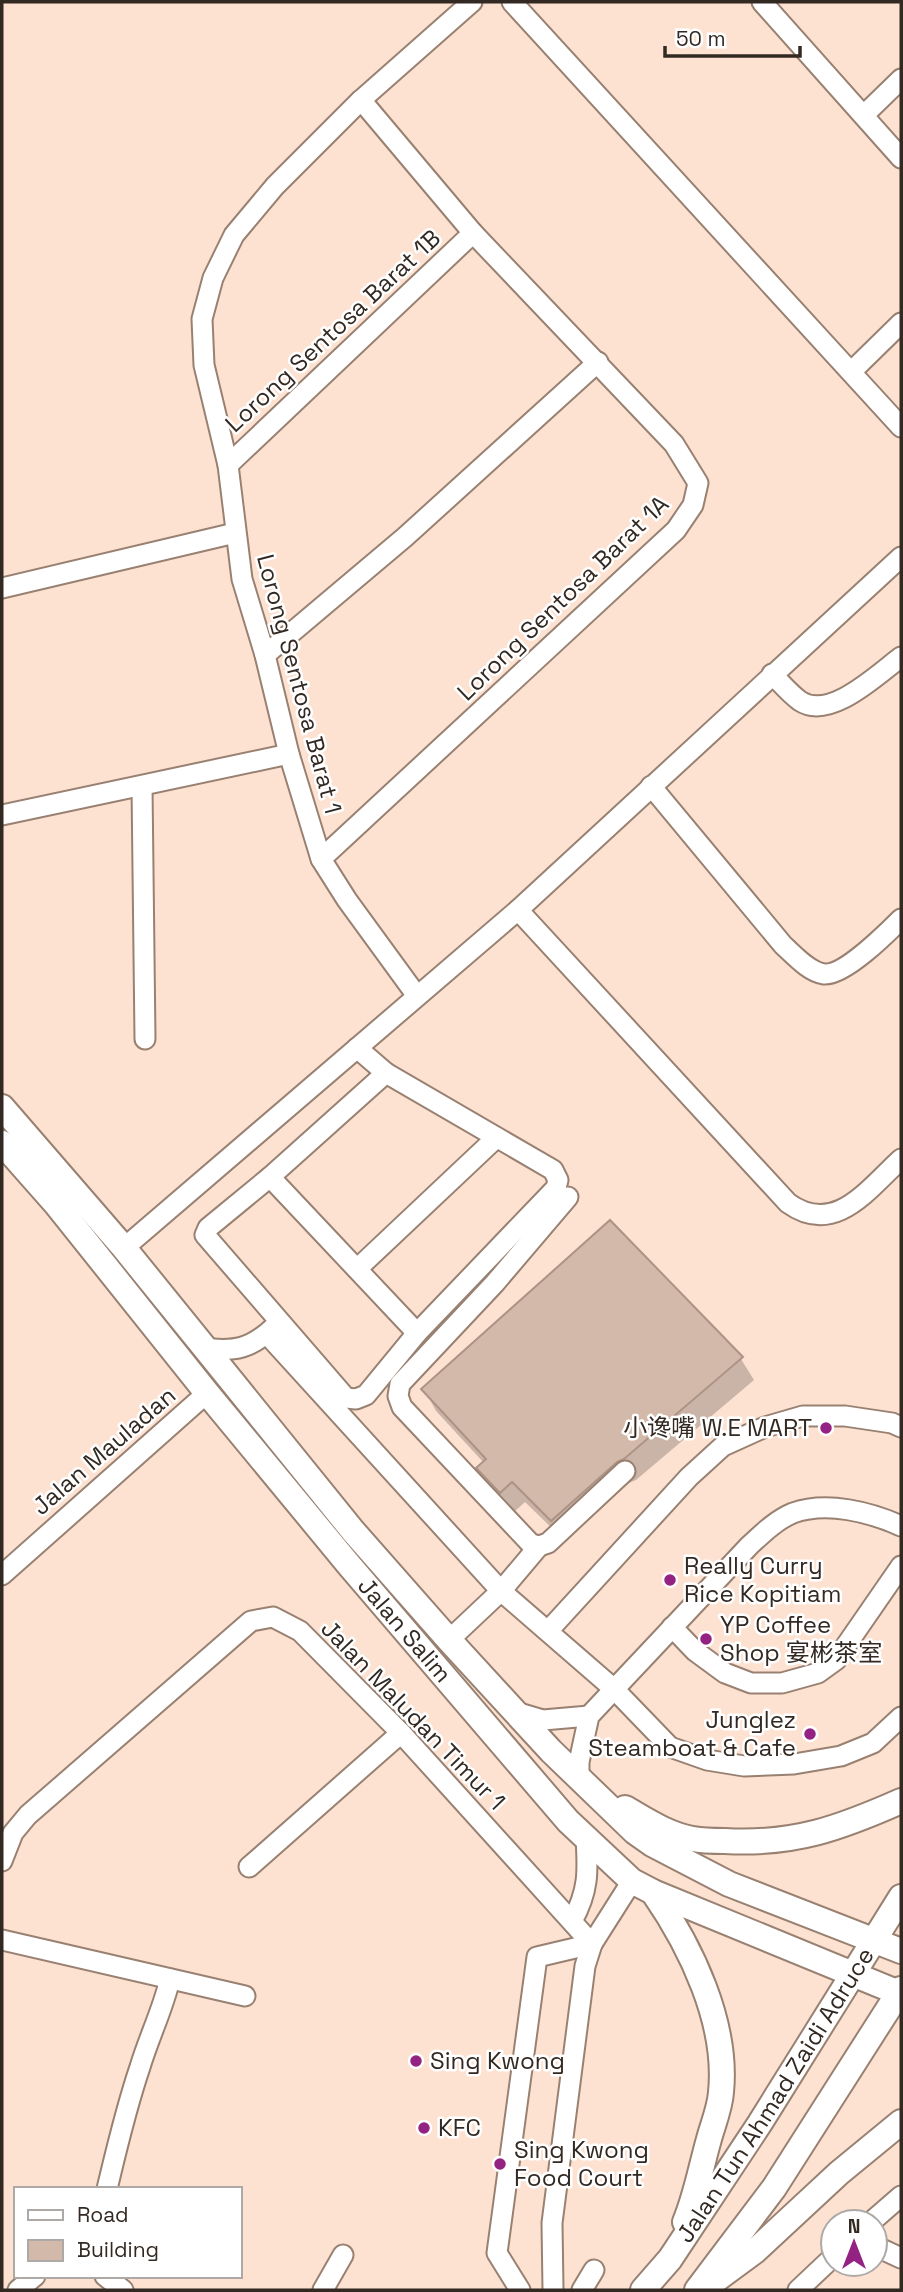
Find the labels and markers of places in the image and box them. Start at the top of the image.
place label: 小谗嘴 W.E MART [623,1412,812,1443]
marker: 小谗嘴 W.E MART [818,1420,834,1436]
place label: Really Curry Rice Kopitiam [684,1550,841,1609]
marker: Really Curry Rice Kopitiam [662,1572,678,1588]
place label: YP Coffee Shop 宴彬茶室 [720,1609,882,1668]
marker: YP Coffee Shop 宴彬茶室 [698,1631,714,1647]
place label: Junglez Steamboat & Cafe [588,1704,796,1763]
marker: Junglez Steamboat & Cafe [802,1726,818,1742]
place label: Sing Kwong [430,2045,565,2076]
marker: Sing Kwong [408,2053,424,2069]
place label: KFC [438,2112,481,2143]
marker: KFC [416,2120,432,2136]
place label: Sing Kwong Food Court [514,2134,649,2193]
marker: Sing Kwong Food Court [492,2156,508,2172]

